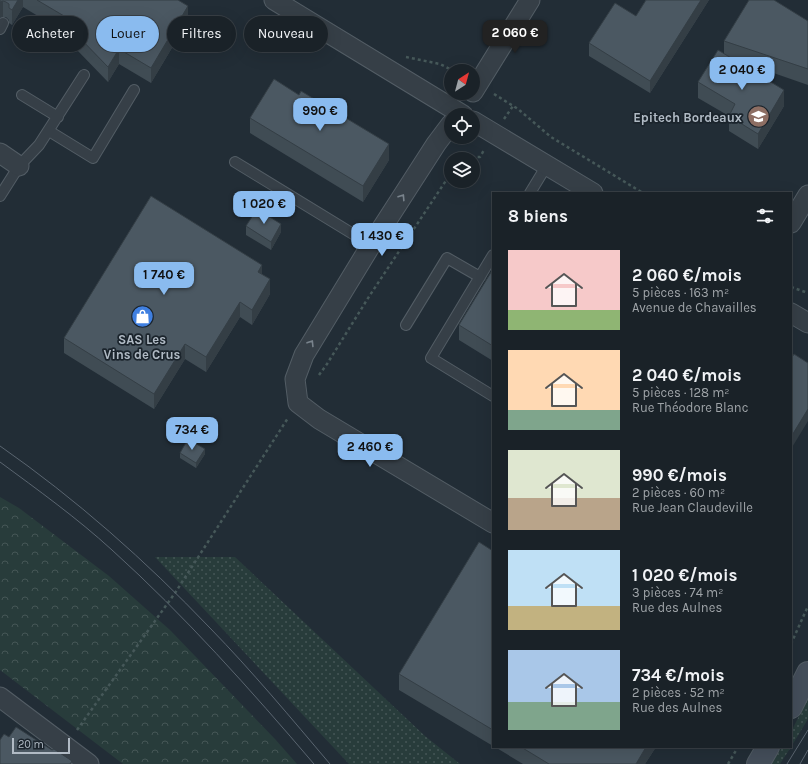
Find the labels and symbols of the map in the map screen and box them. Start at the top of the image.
pin: 2 060 € [478,20,552,54]
pin: 2 040 € [705,57,779,91]
north arrow [444,64,480,100]
pin: 990 € [292,98,348,132]
school or university icon: Epitech Bordeaux [745,104,771,130]
place label: Epitech Bordeaux [633,110,742,125]
pin: 1 020 € [227,191,301,225]
one-way arrow [397,194,405,201]
pin: 1 430 € [345,223,419,257]
pin: 1 740 € [127,262,201,296]
shop icon: SAS Les Vins de Crus [129,304,155,330]
place label: SAS Les Vins de Crus [104,332,181,362]
one-way arrow [307,340,314,347]
pin: 734 € [164,417,220,451]
pin: 2 460 € [333,434,407,468]
scale bar [12,736,70,755]

